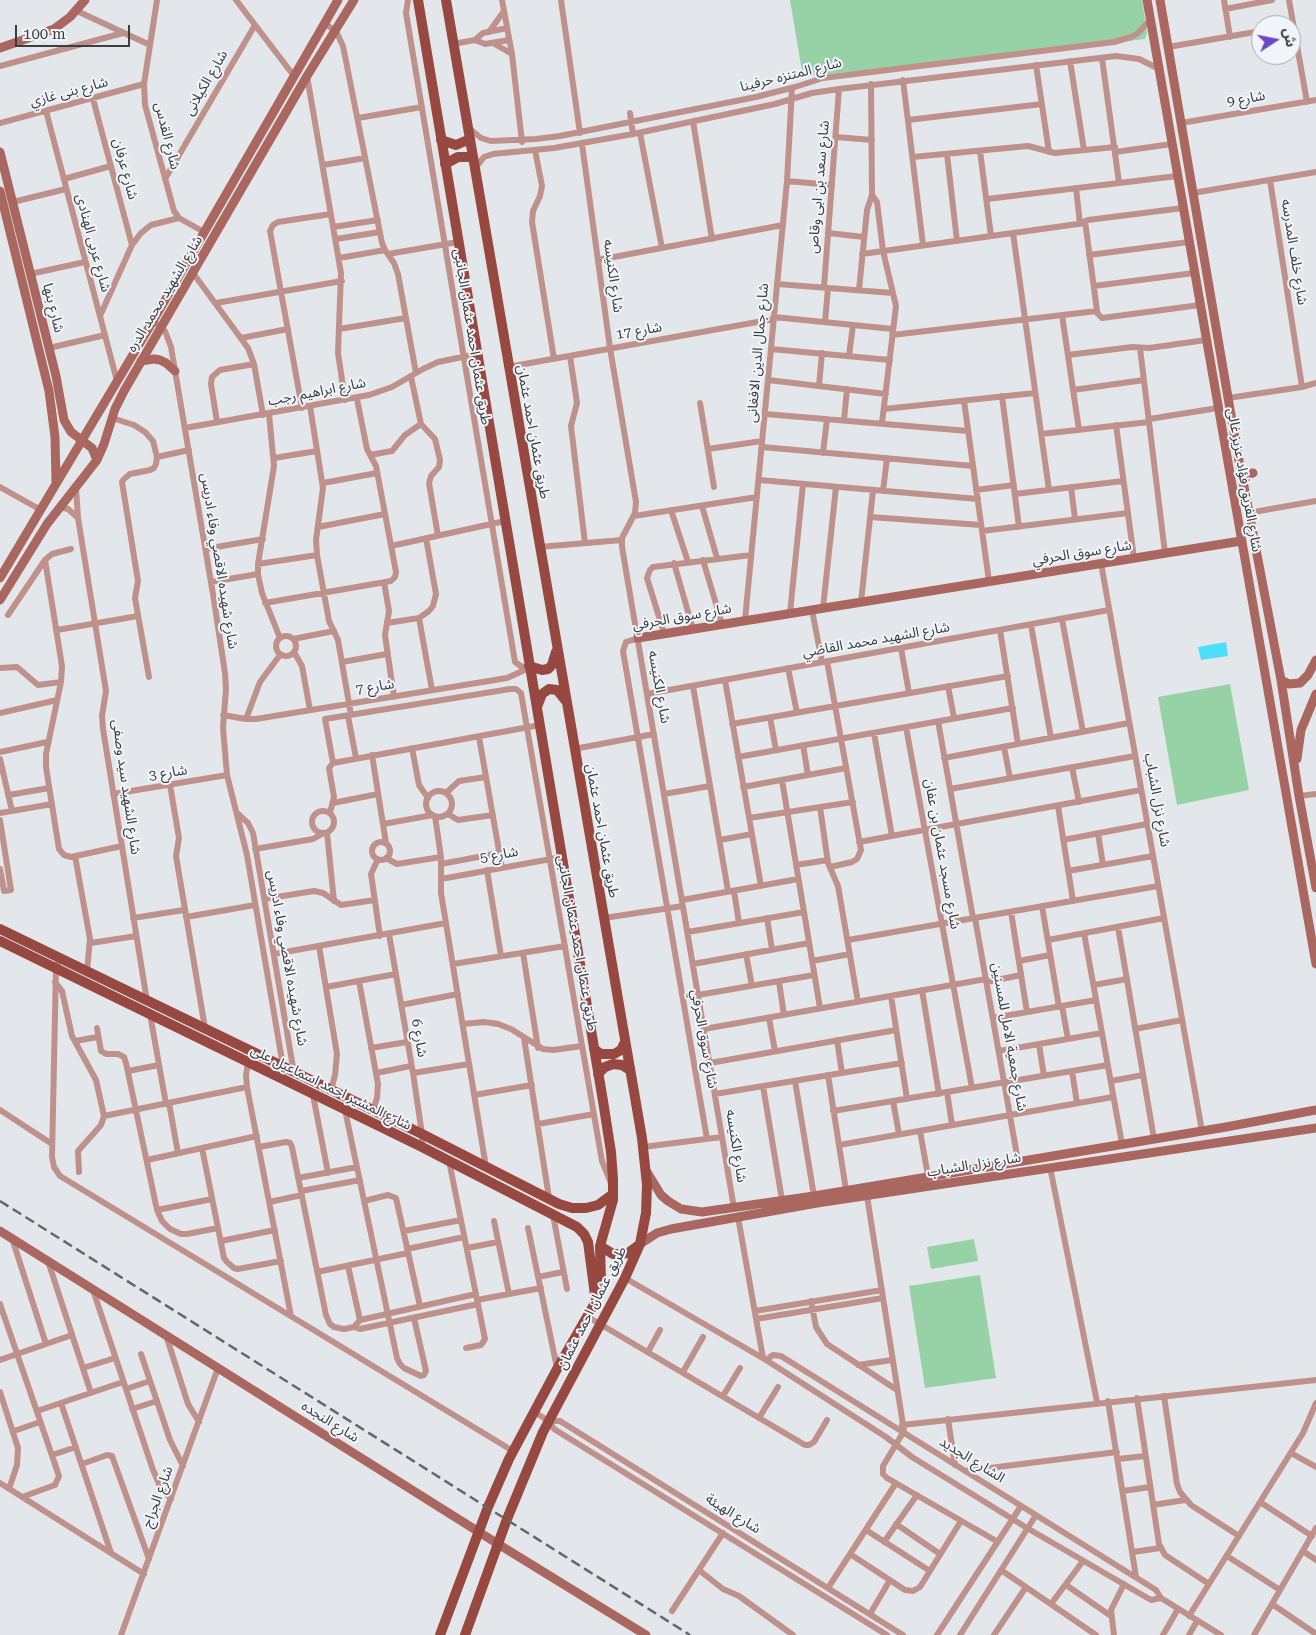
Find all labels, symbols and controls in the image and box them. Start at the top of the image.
scale bar [18,15,132,47]
north arrow [1251,15,1301,65]
text: 100 m [23,25,66,43]
text: ش [1280,26,1299,48]
street label: شارع الكيلانى [181,47,231,119]
street label: شارع المتنزه حرفينا [739,54,843,96]
street label: شارع بنى غازي [28,74,110,110]
street label: شارع 9 [1226,87,1266,111]
street label: شارع القدس [150,100,184,172]
street label: شارع سعد بن ابى وقاص [805,120,833,254]
street label: شارع عرفان [109,136,141,202]
street label: شارع عربى الهنادى [72,192,114,294]
street label: شارع خلف المدرسه [1277,198,1311,306]
street label: شارع الشهيد محمد الدره [124,233,206,355]
street label: شارع الكنيسه [600,238,626,314]
street label: طريق عثمان احمد عثمان الجانبى [450,248,494,426]
street label: شارع بنها [39,281,67,335]
street label: شارع جمال الدين الافغانى [744,283,772,423]
street label: شارع 17 [615,319,663,343]
street label: طريق عثمان احمد عثمان [513,364,553,500]
street label: شارع ابراهيم رجب [267,374,367,410]
street label: شارع الفريق فؤاد عزيز غالى [1223,407,1265,553]
street label: شارع شهيده الاقصي وفاء ادريس [197,472,241,650]
street label: شارع سوق الحرفي [1031,537,1133,569]
street label: شارع سوق الحرفي [631,600,733,634]
street label: شارع الشهيد محمد القاضي [801,619,951,661]
street label: شارع الكنيسه [644,649,674,725]
street label: شارع 7 [355,676,395,698]
street label: شارع الشهيد سيد وصفى [108,718,144,856]
street label: شارع نزل الشباب [1140,752,1174,848]
street label: شارع 3 [148,762,188,784]
street label: طريق عثمان احمد عثمان [582,763,622,899]
street label: شارع مسجد عثمان بن عفان [920,777,964,931]
street label: شارع 5 [479,843,519,867]
street label: طريق عثمان احمد عثمان الجانبى [553,854,601,1032]
street label: شارع شهيده الاقصي وفاء ادريس [263,869,311,1047]
street label: شارع جمعية الامل للمسنين [988,961,1030,1113]
street label: شارع سوق الحرفي [687,988,721,1090]
street label: شارع 6 [407,1018,431,1058]
street label: شارع المشير احمد اسماعيل على [248,1042,414,1134]
street label: شارع الكنيسه [722,1108,750,1184]
street label: شارع نزل الشباب [926,1149,1022,1181]
street label: طريق عثمان احمد عثمان [554,1244,630,1372]
street label: شارع النجده [298,1398,362,1446]
street label: الشارع الجديد [936,1433,1008,1487]
street label: شارع الجراج [139,1464,177,1530]
street label: شارع الهيئة [702,1491,764,1537]

